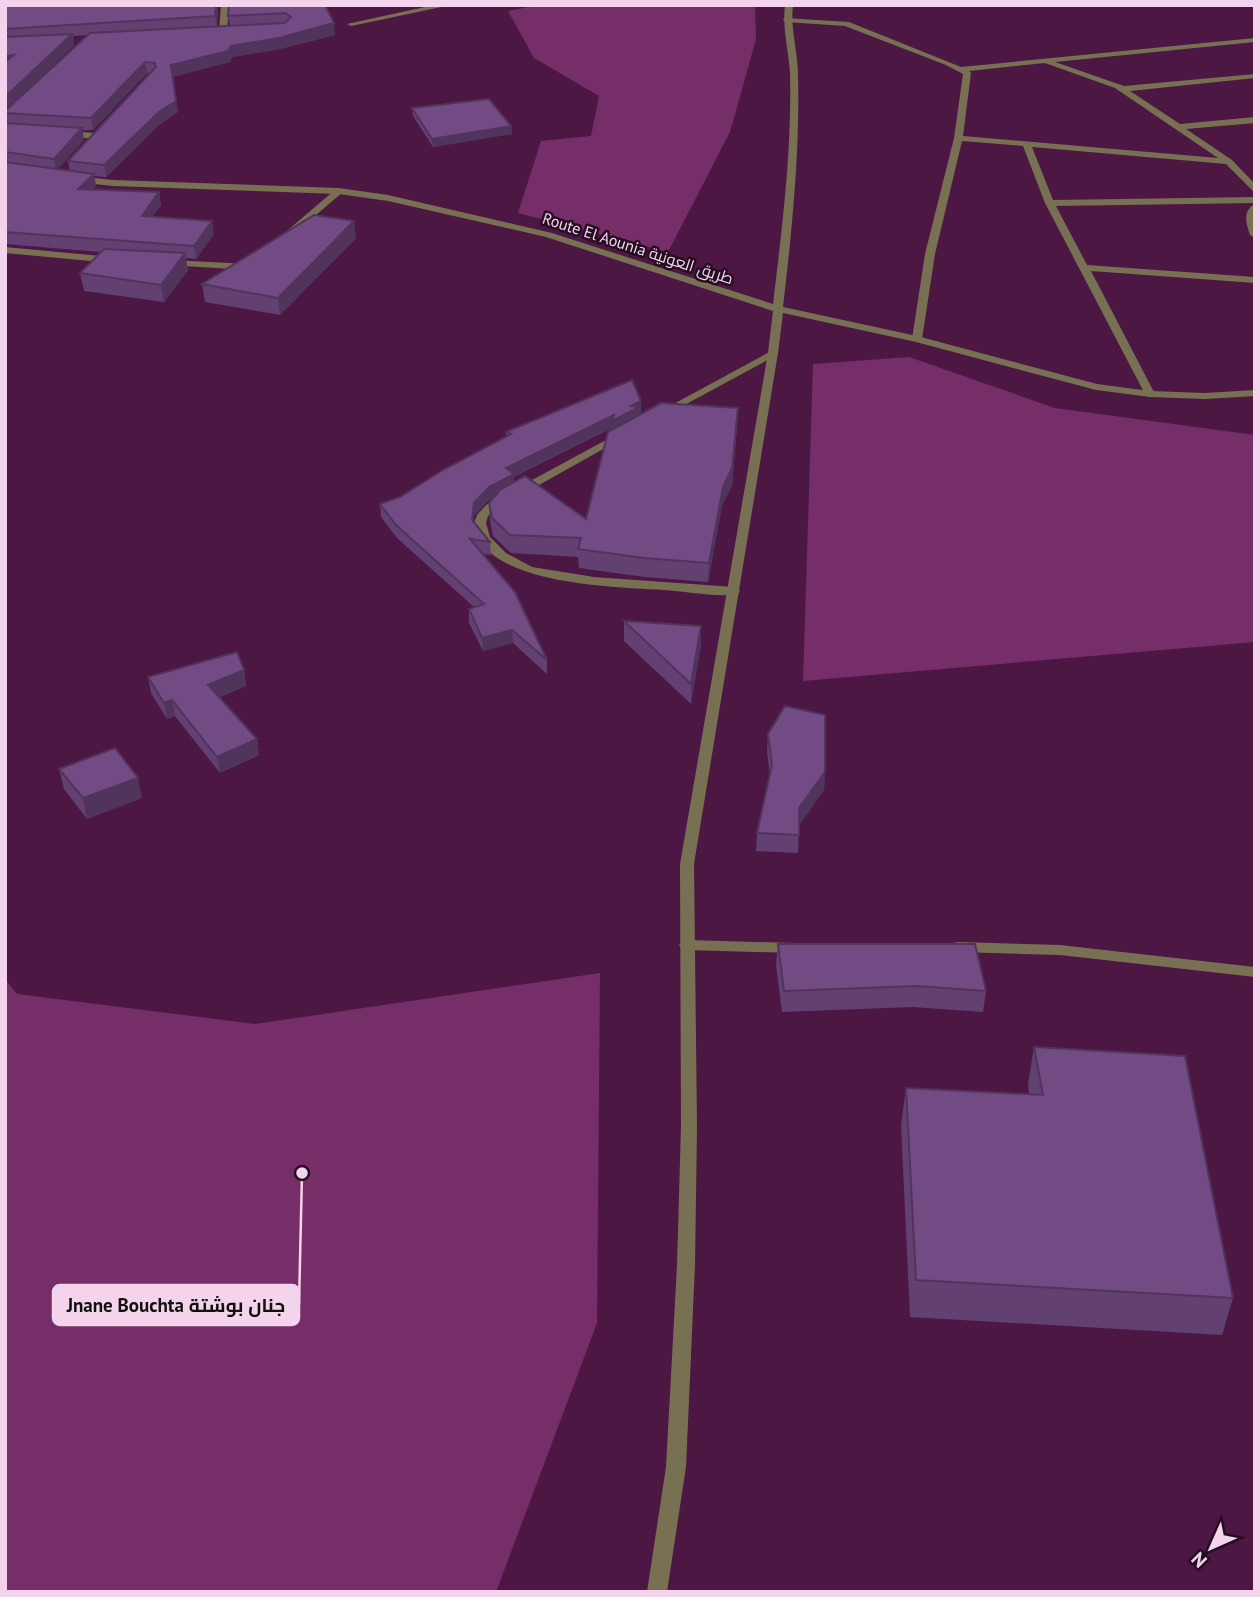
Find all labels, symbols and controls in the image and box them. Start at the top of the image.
street label: Route El Aounia طريق العونية [540,208,736,289]
callout: Jnane Bouchta جنان بوشتة [53,1285,299,1325]
text: Jnane Bouchta جنان بوشتة [66,1293,285,1317]
north arrow [1176,1513,1246,1583]
text: N [1186,1547,1212,1573]

